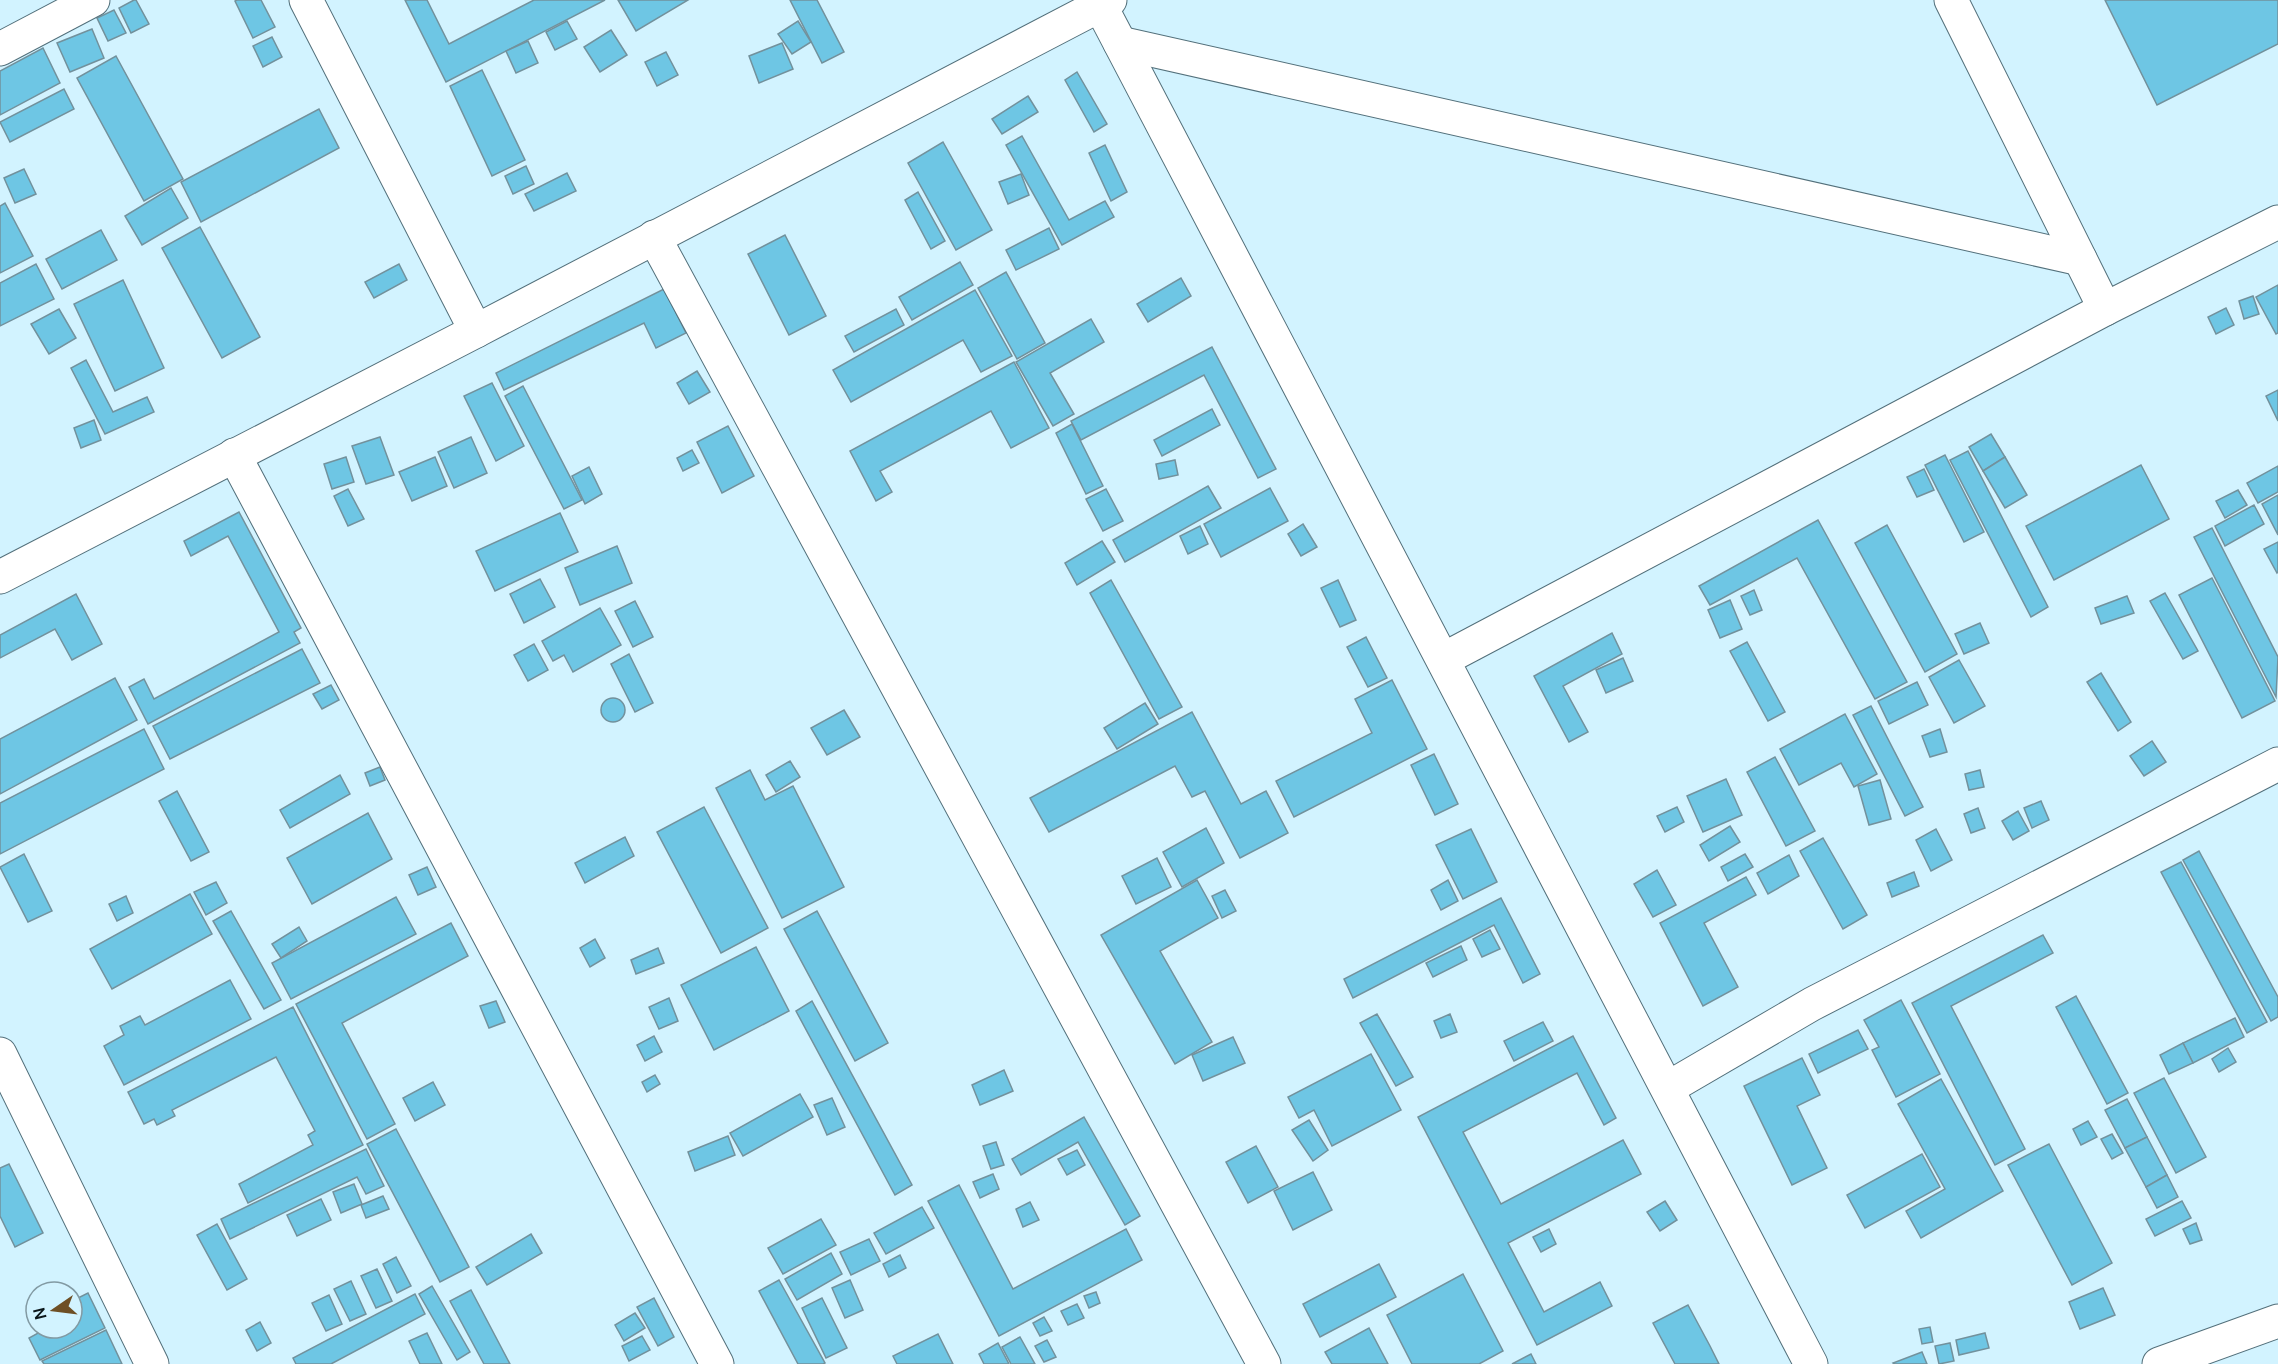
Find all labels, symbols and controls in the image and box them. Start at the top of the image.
north arrow [24,1280,84,1340]
text: N [27,1305,52,1322]

